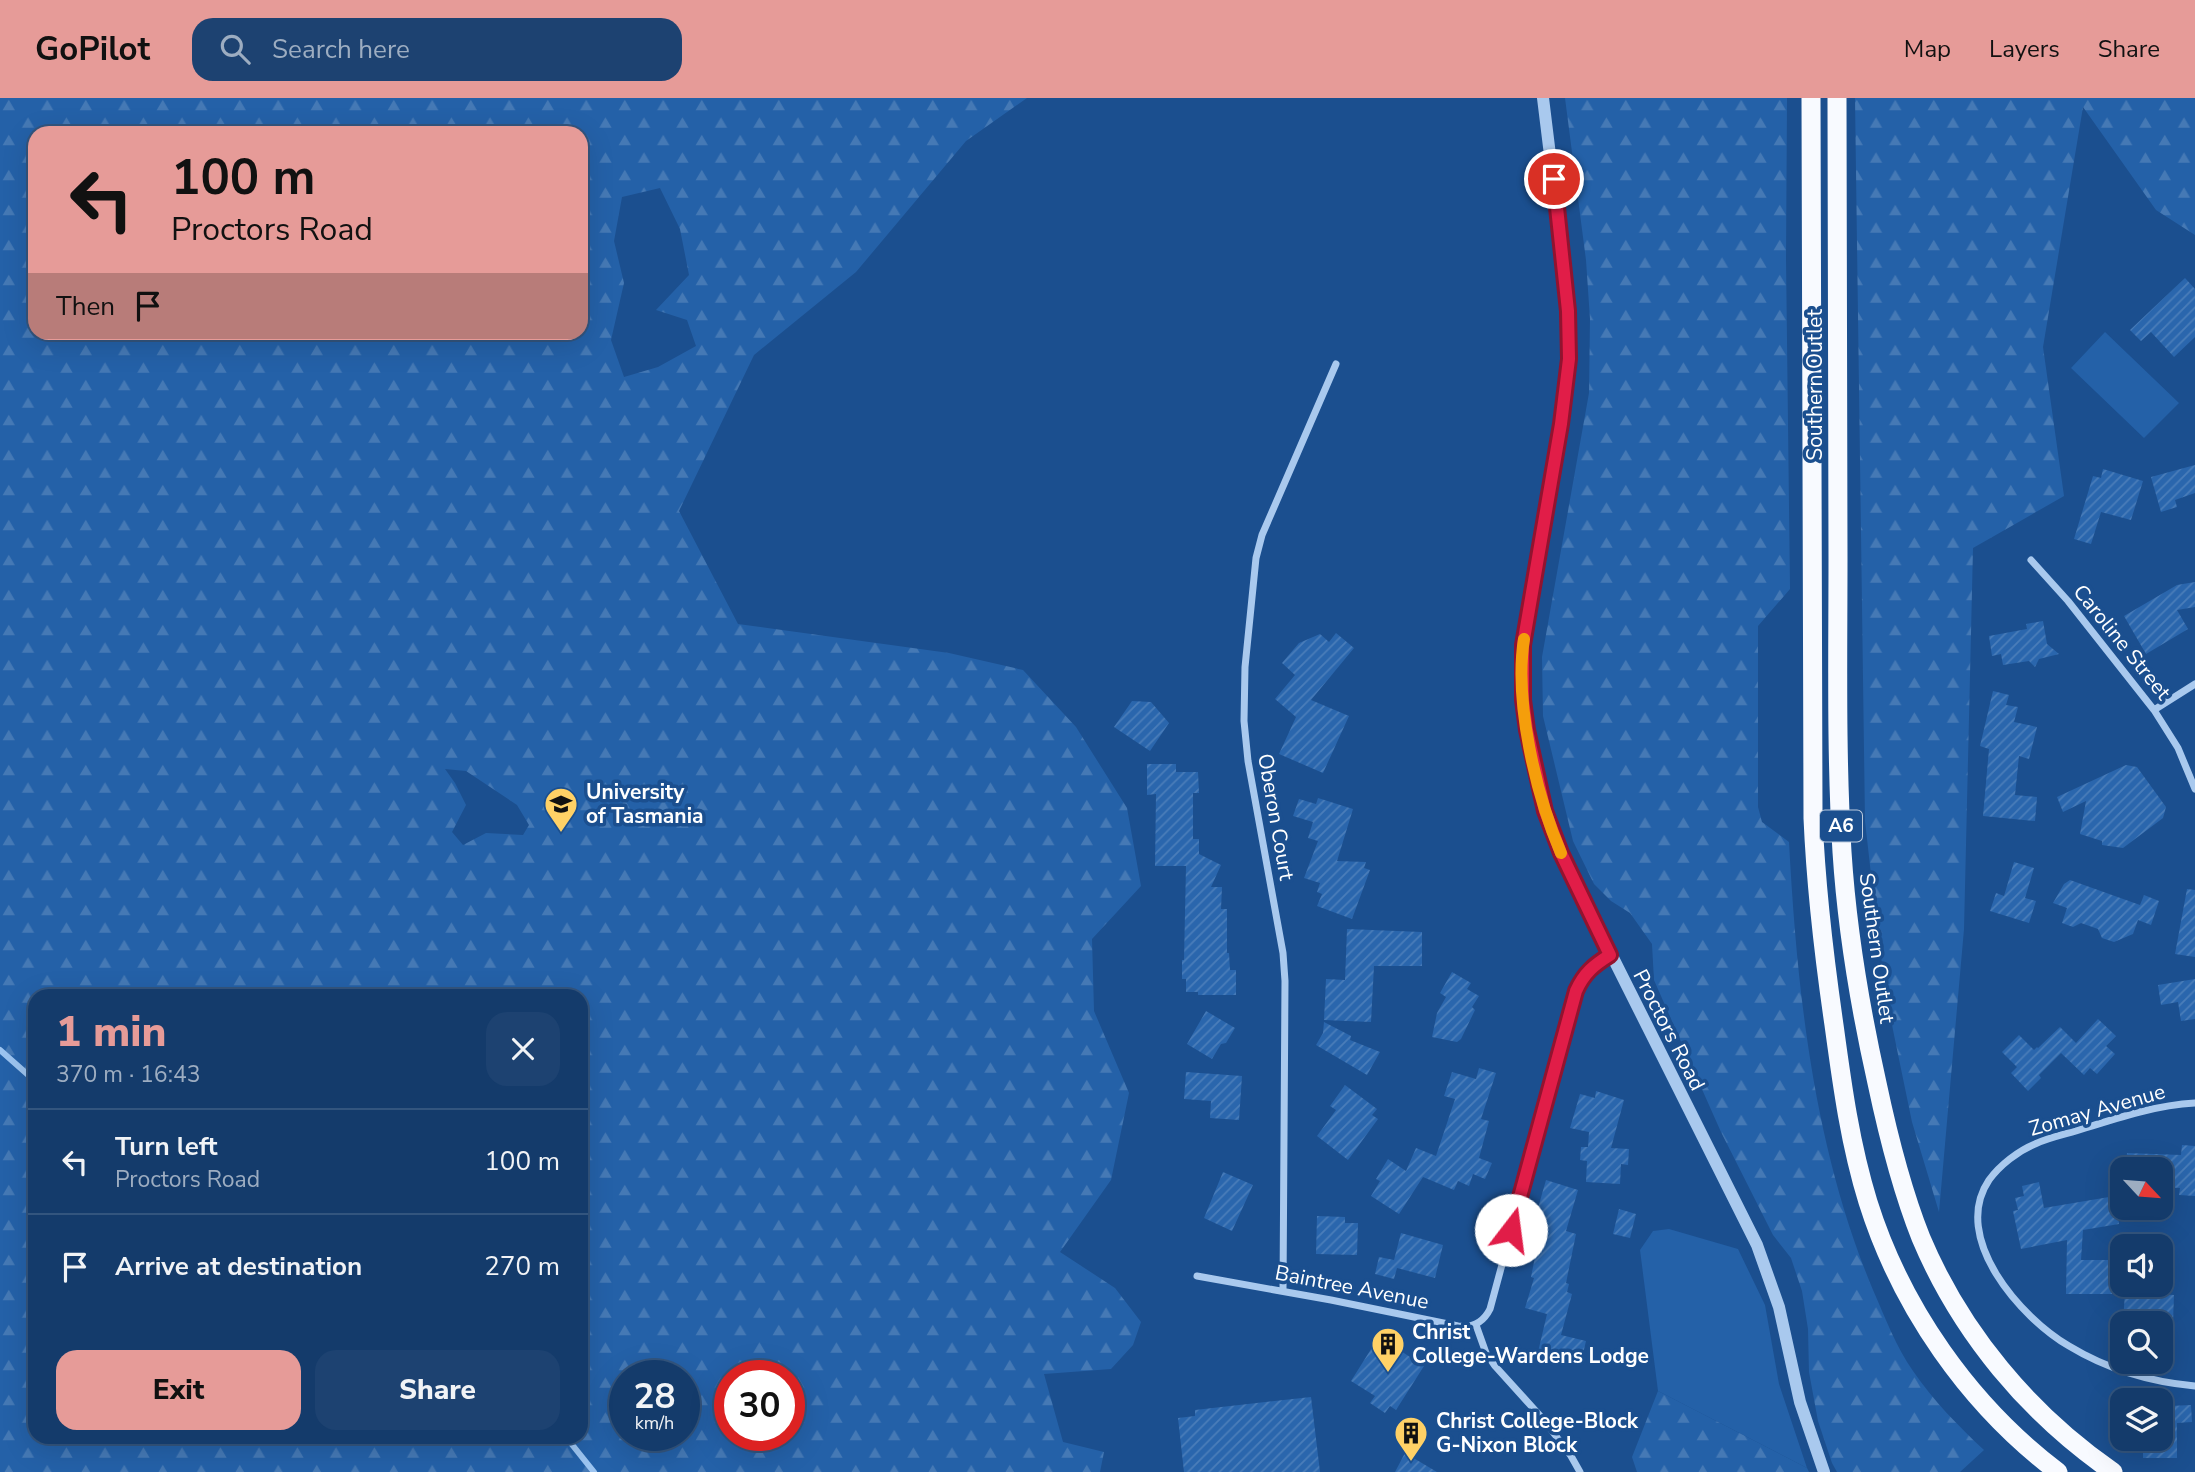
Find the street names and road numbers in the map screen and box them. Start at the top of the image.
street label: Southern Outlet [1801,309,1829,461]
street label: Caroline Street [2067,578,2178,706]
street label: Oberon Court [1251,751,1301,883]
road number: A6 [1820,810,1862,842]
street label: Southern Outlet [1853,871,1901,1026]
street label: Proctors Road [1626,965,1712,1095]
street label: Zomay Avenue [2026,1077,2168,1143]
street label: Baintree Avenue [1273,1258,1431,1316]

